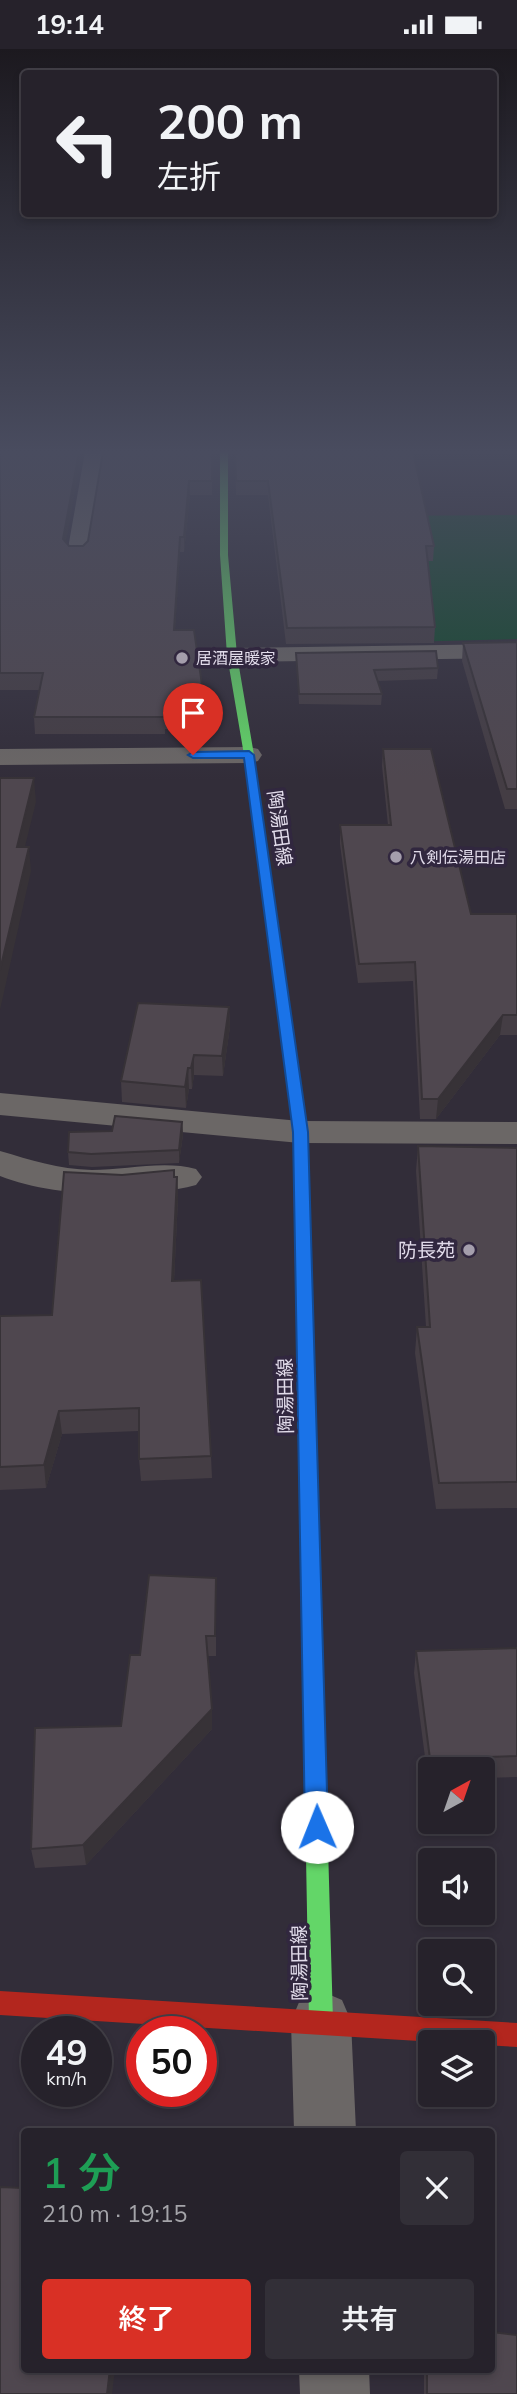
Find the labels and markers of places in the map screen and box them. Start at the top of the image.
place label: 居酒屋暖家 [196,648,276,668]
marker: 居酒屋暖家 [174,650,190,666]
pin [163,683,223,755]
place label: 八剣伝湯田店 [410,847,506,867]
marker: 八剣伝湯田店 [388,849,404,865]
place label: 防長苑 [398,1238,455,1262]
marker: 防長苑 [461,1242,477,1258]

